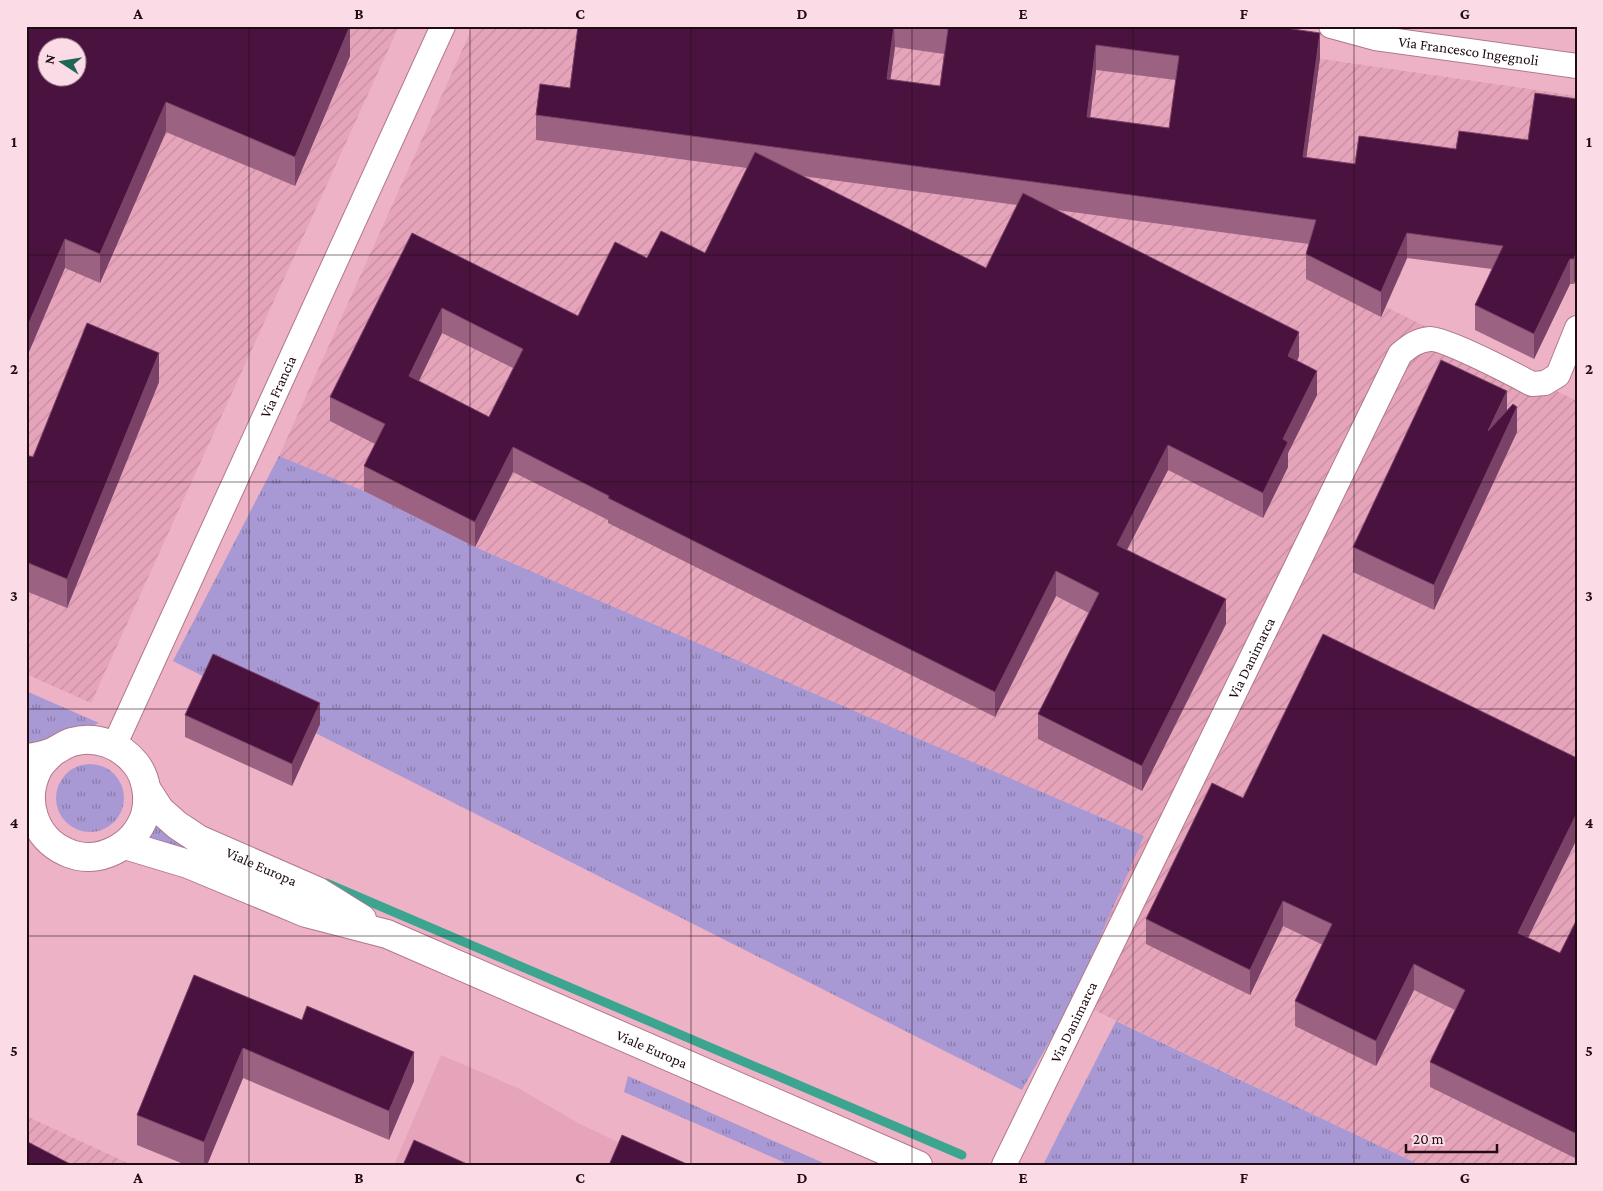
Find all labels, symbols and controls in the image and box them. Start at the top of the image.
text: A [132,5,143,22]
text: B [354,5,364,22]
text: C [575,5,585,22]
text: D [796,5,808,22]
text: E [1018,5,1028,22]
text: F [1240,5,1249,22]
text: G [1460,5,1470,22]
street label: Via Francesco Ingegnoli [1397,33,1540,69]
north arrow [38,38,88,88]
text: N [40,53,58,66]
text: 1 [11,133,17,150]
text: 1 [1586,133,1592,150]
street label: Via Francia [257,353,299,420]
text: 2 [10,360,18,377]
text: 2 [1585,360,1593,377]
text: 3 [10,587,18,604]
text: 3 [1585,587,1593,604]
street label: Via Danimarca [1225,615,1278,701]
text: 4 [10,814,19,831]
text: 4 [1585,814,1594,831]
street label: Viale Europa [223,844,299,889]
street label: Via Danimarca [1047,979,1100,1065]
street label: Viale Europa [614,1027,690,1072]
text: 5 [10,1042,18,1059]
text: 5 [1585,1042,1593,1059]
scale bar [1406,1121,1497,1153]
text: 20 m [1413,1131,1444,1147]
text: A [132,1169,143,1186]
text: B [354,1169,364,1186]
text: C [575,1169,585,1186]
text: D [796,1169,808,1186]
text: E [1018,1169,1028,1186]
text: F [1240,1169,1249,1186]
text: G [1460,1169,1470,1186]

